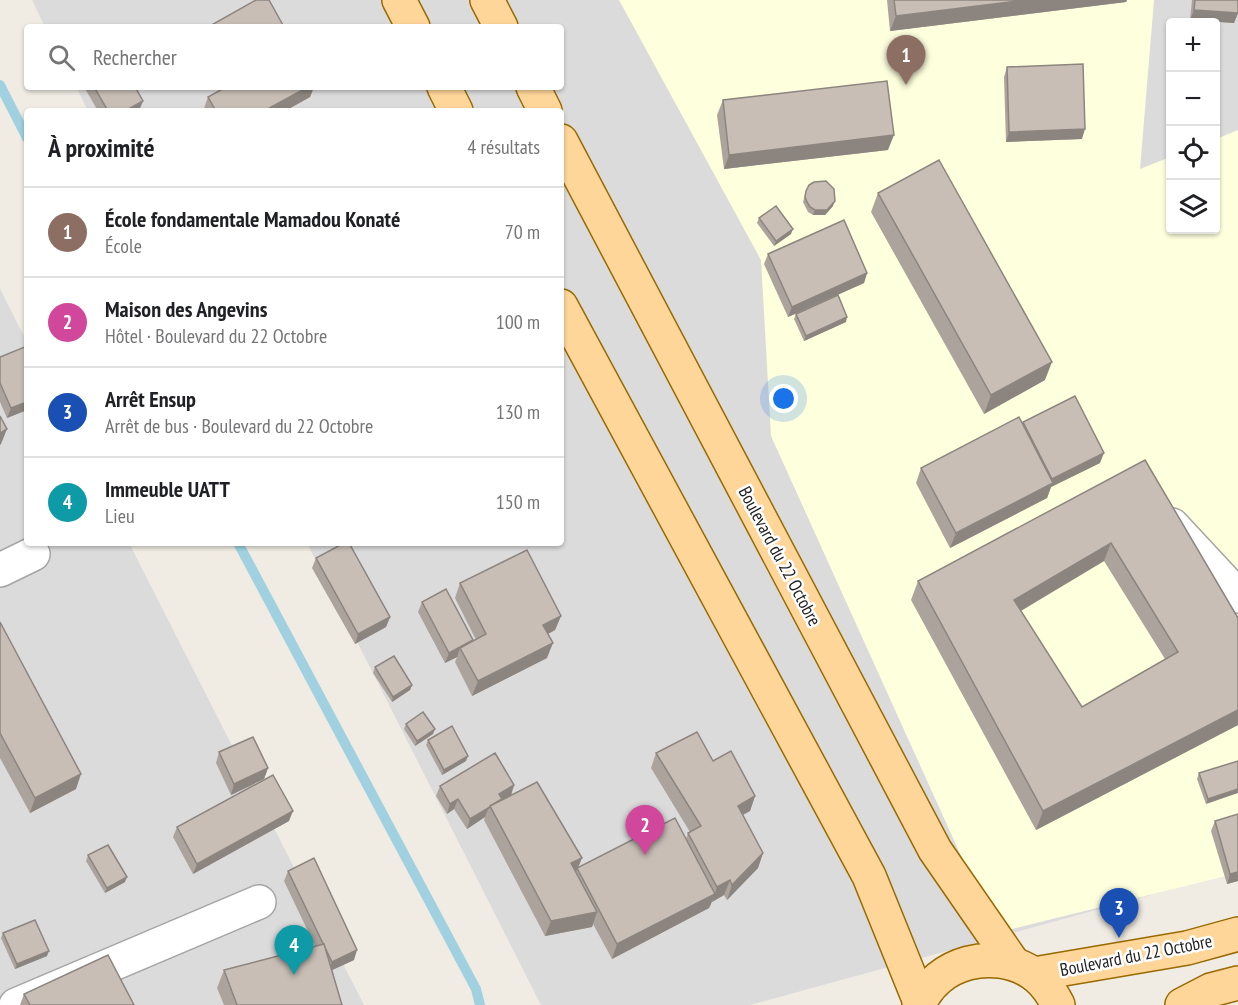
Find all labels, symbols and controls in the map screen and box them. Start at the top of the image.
map controls [1166,18,1220,234]
button: + [1166,18,1220,72]
search box [24,24,564,90]
pin: 1 [886,36,926,85]
icon: search [45,41,78,74]
text: Rechercher [93,43,177,71]
button: − [1166,72,1220,126]
button: locate [1166,126,1220,180]
text: À proximité [48,131,155,164]
text: 4 résultats [467,134,540,160]
button: layers [1166,180,1220,234]
text: École fondamentale Mamadou Konaté [105,205,400,233]
text: 1 [63,219,72,245]
text: 70 m [505,219,540,245]
text: École [105,233,142,259]
text: Maison des Angevins [105,295,267,323]
text: 2 [63,309,72,335]
text: 100 m [496,309,540,335]
text: Hôtel · Boulevard du 22 Octobre [105,323,327,349]
your location [769,384,798,413]
text: Arrêt Ensup [105,385,196,413]
text: 3 [63,399,72,425]
text: 130 m [496,399,540,425]
text: Arrêt de bus · Boulevard du 22 Octobre [105,413,373,439]
text: Immeuble UATT [105,475,230,503]
street label: Boulevard du 22 Octobre [734,482,826,630]
text: 4 [63,489,72,515]
text: 150 m [496,489,540,515]
text: Lieu [105,503,135,529]
pin: 2 [626,806,664,855]
pin: 3 [1100,888,1138,938]
pin: 4 [274,926,314,975]
street label: Boulevard du 22 Octobre [1058,929,1214,981]

